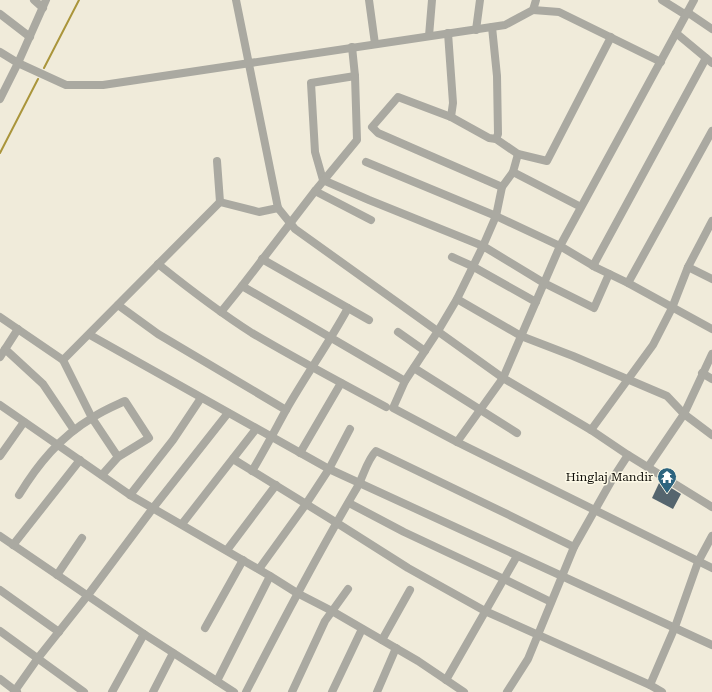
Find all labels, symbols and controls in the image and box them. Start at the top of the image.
temple icon: Hinglaj Mandir [656,466,678,494]
place label: Hinglaj Mandir [566,470,653,484]

